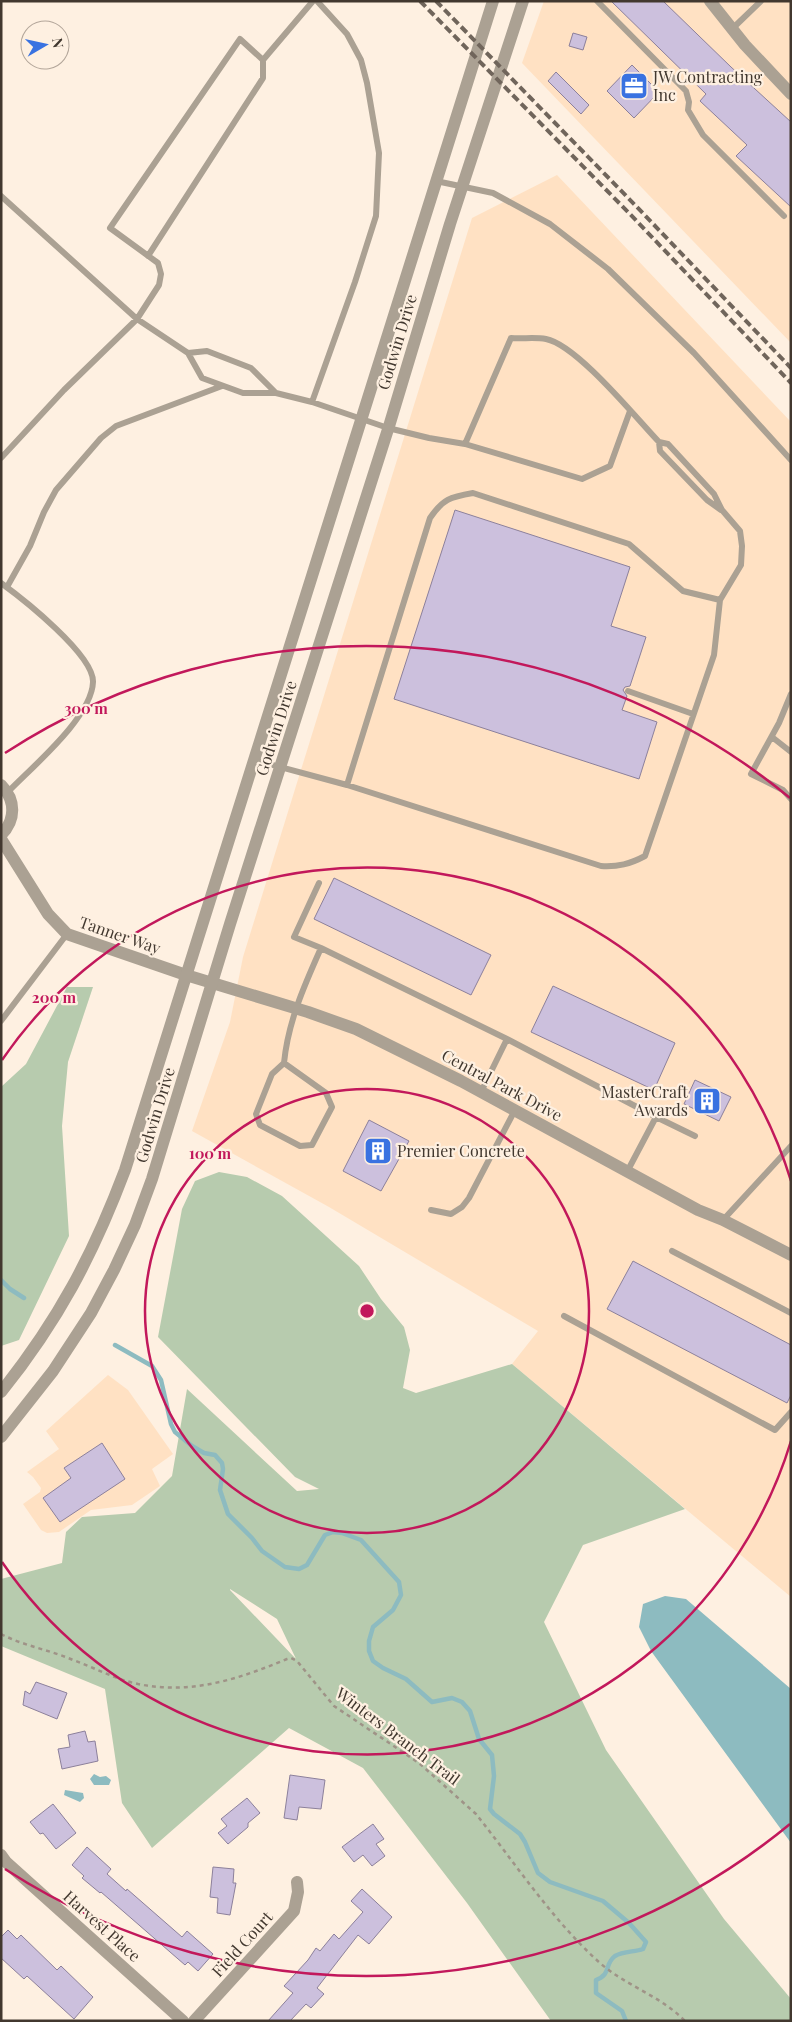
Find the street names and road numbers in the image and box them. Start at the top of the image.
street label: Godwin Drive [372,291,421,392]
street label: Godwin Drive [250,678,301,778]
street label: Tanner Way [77,911,164,958]
street label: Central Park Drive [438,1044,566,1125]
street label: Godwin Drive [130,1064,179,1165]
street label: Winters Branch Trail [331,1681,465,1789]
street label: Harvest Place [59,1885,145,1966]
street label: Field Court [207,1906,277,1981]

